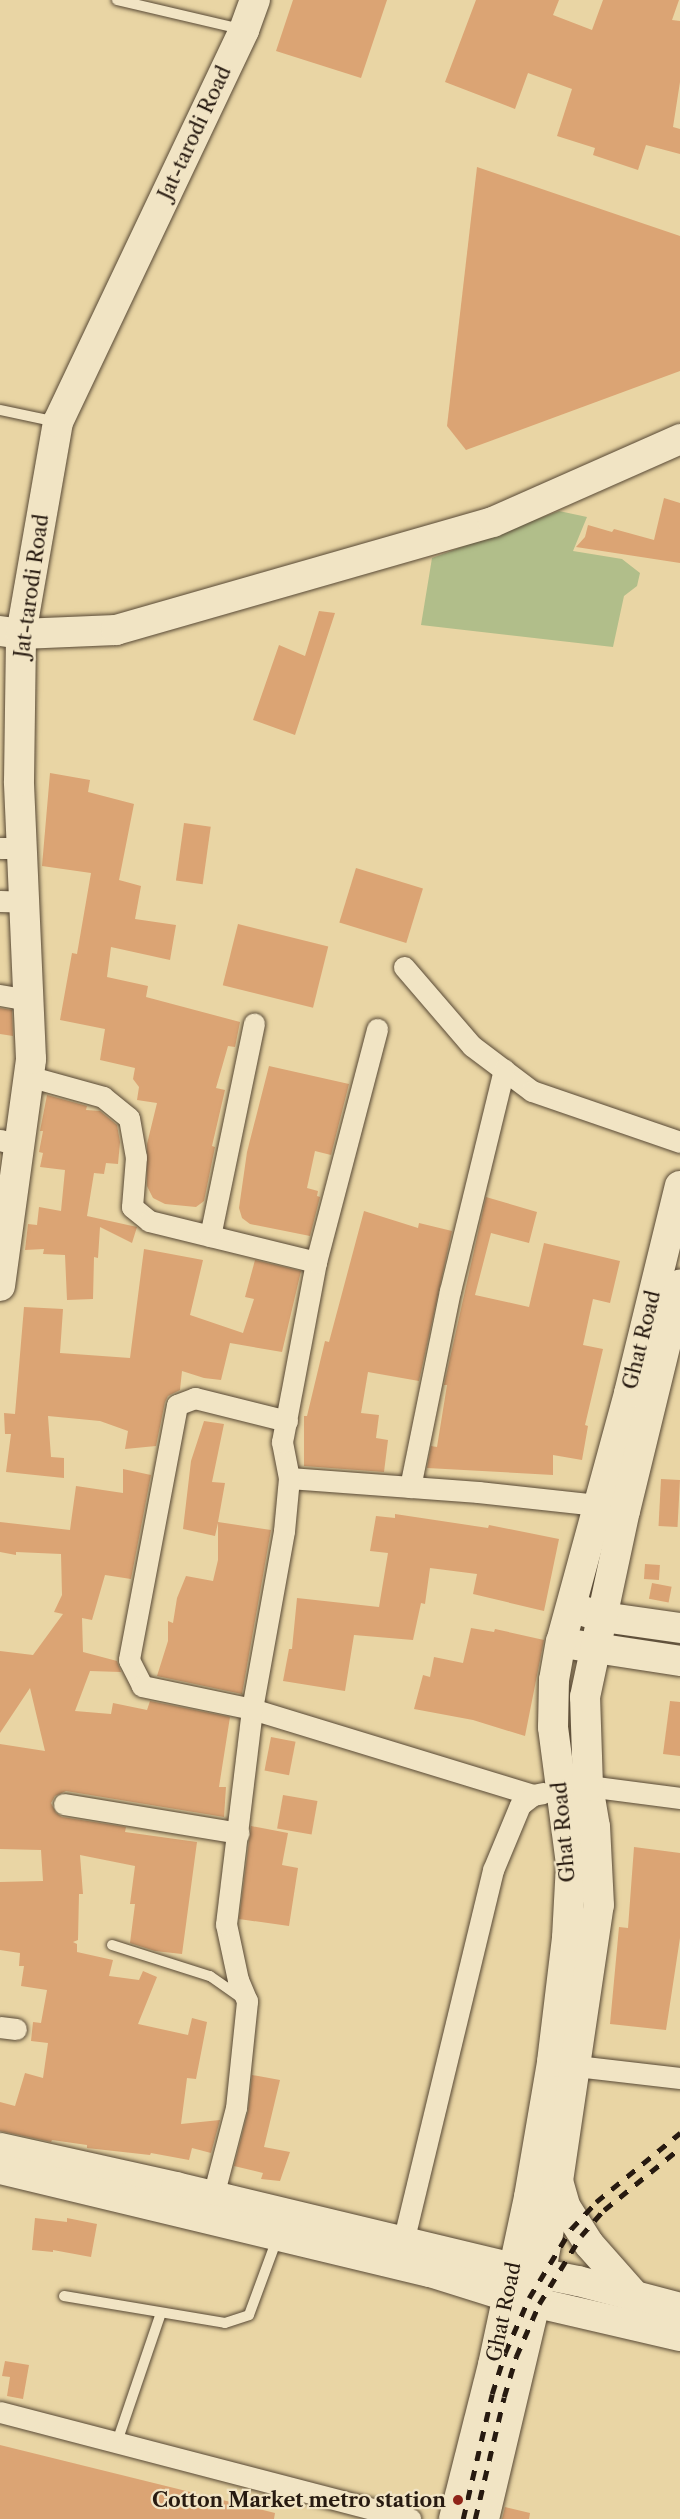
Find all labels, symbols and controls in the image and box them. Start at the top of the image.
street label: Jat-tarodi Road [154,62,236,204]
street label: Jat-tarodi Road [10,513,54,659]
street label: Ghat Road [618,1288,666,1392]
street label: Ghat Road [548,1781,580,1883]
street label: Ghat Road [482,2260,526,2364]
place label: Cotton Market metro station [152,2488,446,2512]
marker: Cotton Market metro station [451,2493,465,2507]

